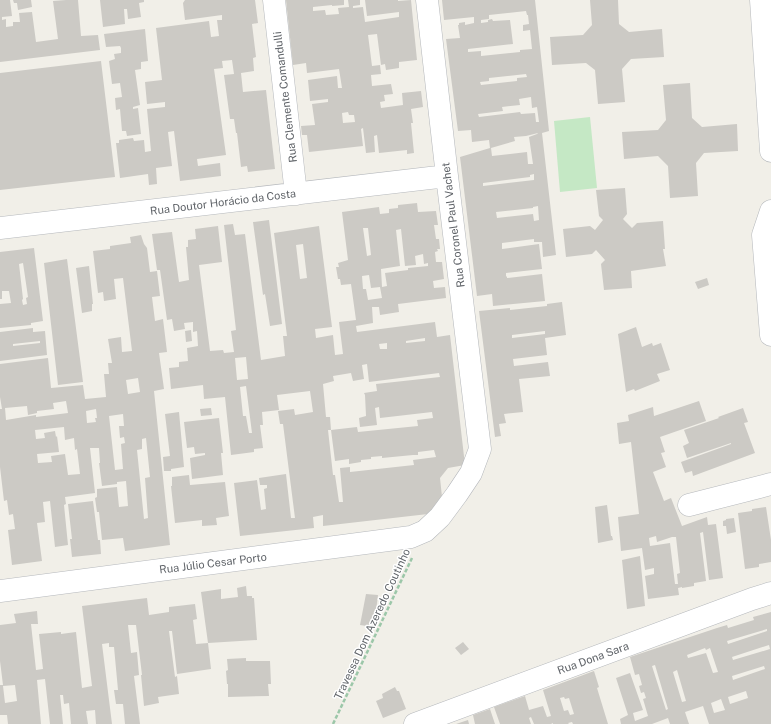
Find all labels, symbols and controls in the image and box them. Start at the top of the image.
street label: Rua Clemente Comandulli [271,31,299,163]
street label: Rua Coronel Paul Vachet [439,162,467,288]
street label: Rua Doutor Horácio da Costa [149,187,297,217]
street label: Travessa Dom Azeredo Coutinho [332,547,412,701]
street label: Rua Júlio Cesar Porto [159,550,267,576]
street label: Rua Dona Sara [556,640,630,676]

